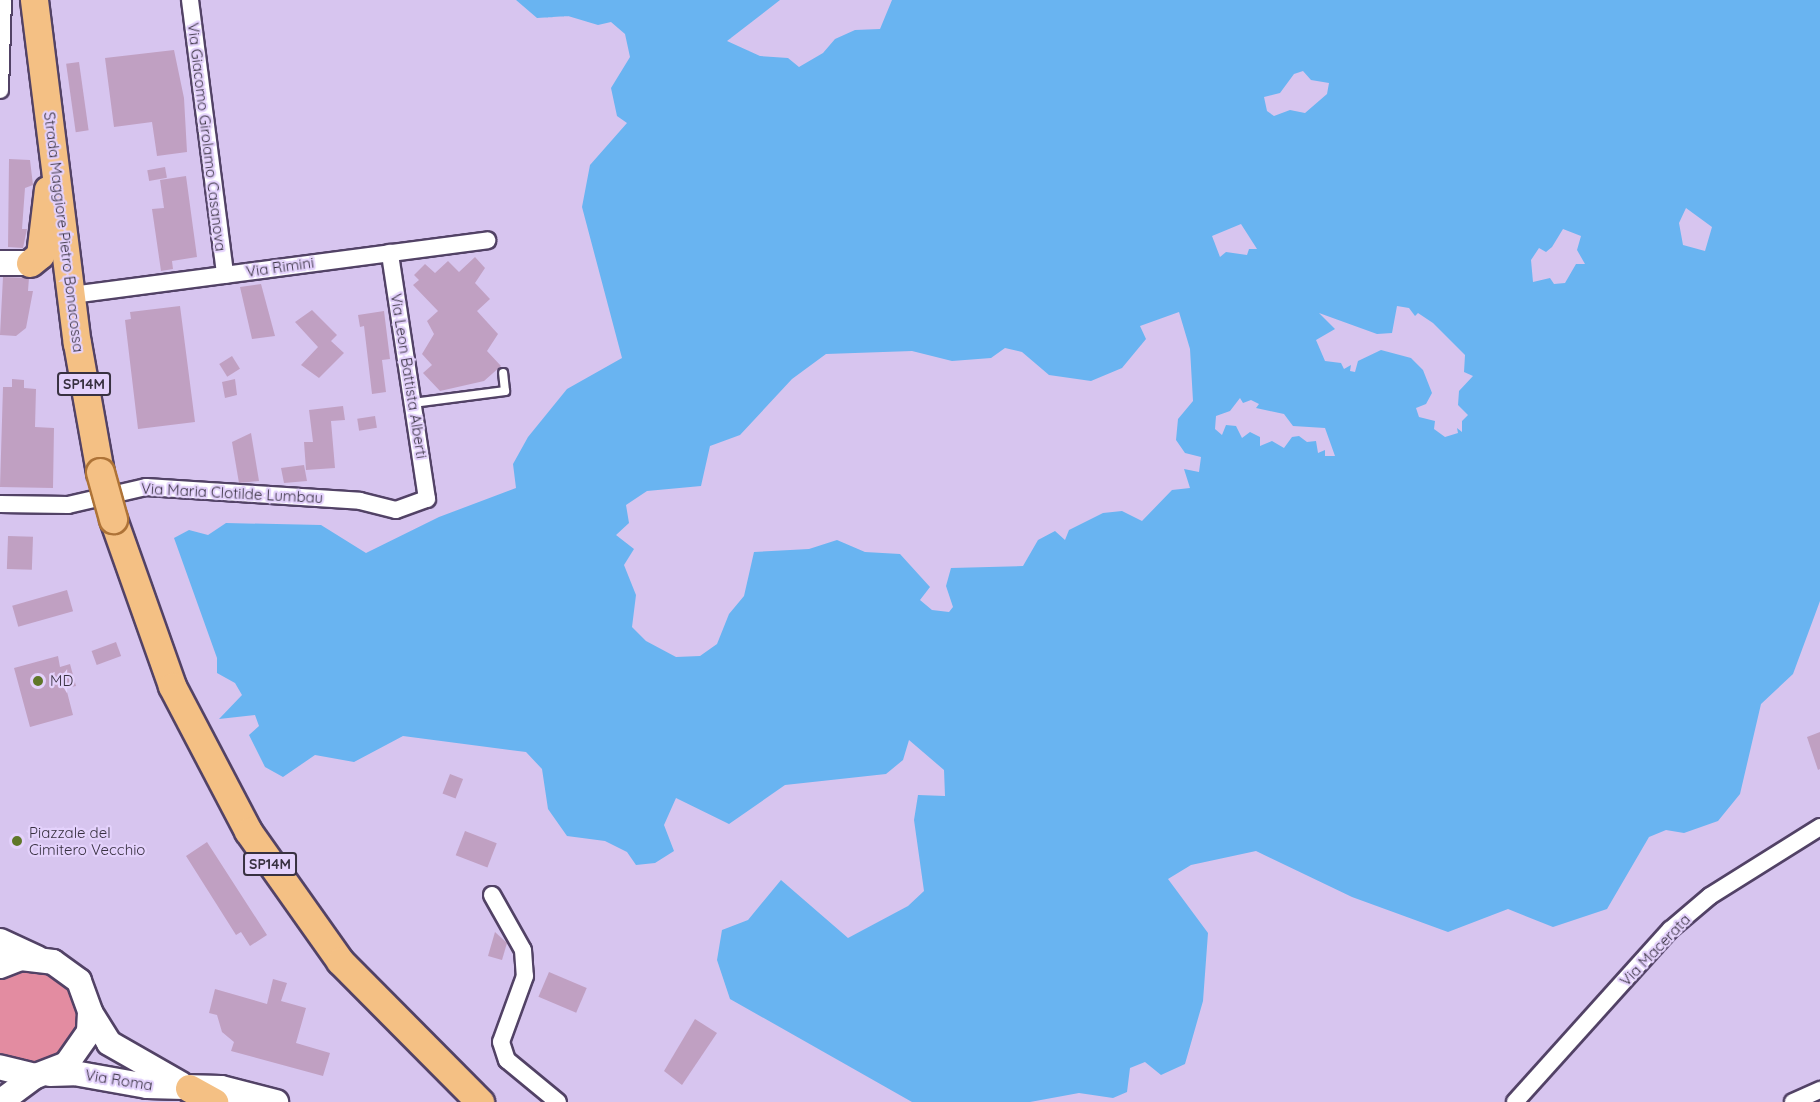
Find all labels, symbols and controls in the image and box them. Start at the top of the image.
street label: Via Giacomo Girolamo Casanova [184,22,230,252]
street label: Strada Maggiore Pietro Bonacossa [40,111,88,353]
street label: Via Rimini [245,253,315,281]
street label: Via Leon Battista Alberti [387,292,431,460]
road number: SP14M [57,373,111,395]
street label: Via Maria Clotilde Lumbau [141,479,323,507]
place label: MD [50,672,73,690]
marker: MD [31,674,45,688]
place label: Piazzale del Cimitero Vecchio [29,823,145,858]
marker: Piazzale del Cimitero Vecchio [10,834,24,848]
road number: SP14M [243,853,297,875]
street label: Via Macerata [1616,910,1694,990]
street label: Via Roma [84,1066,154,1094]

